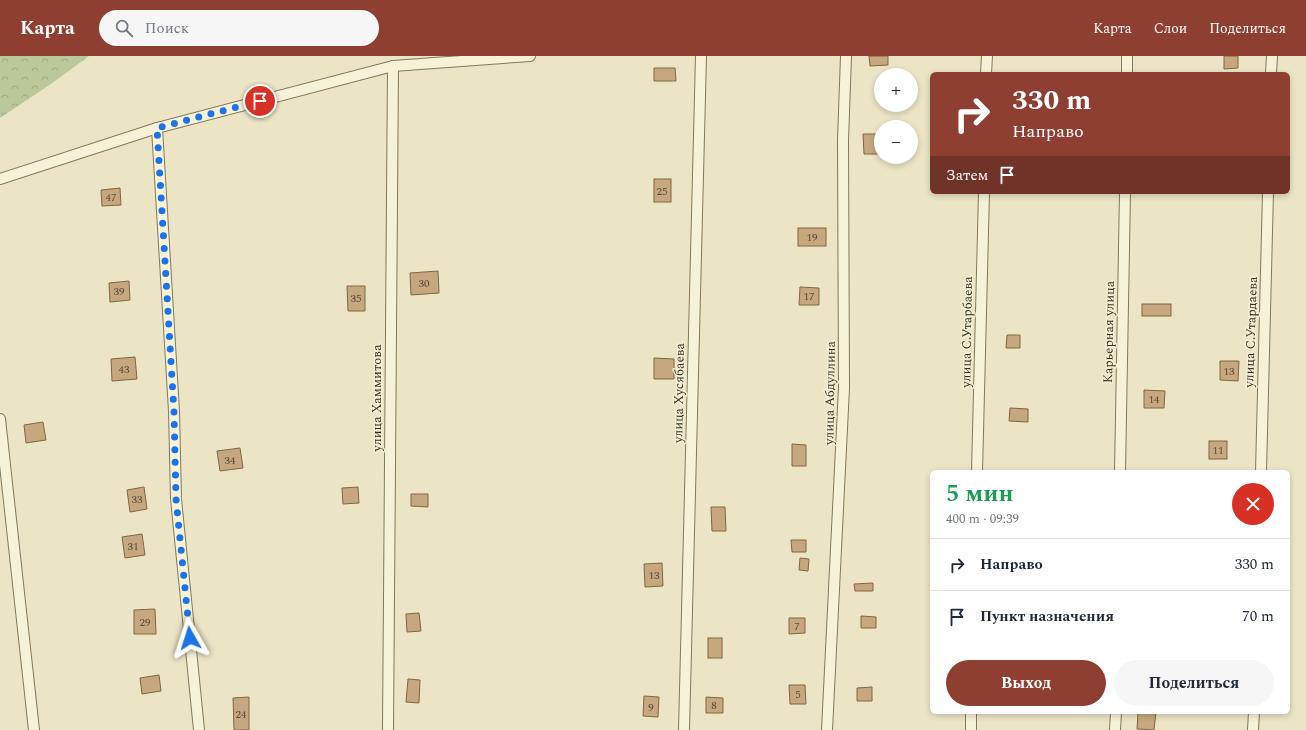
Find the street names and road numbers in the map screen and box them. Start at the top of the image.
street label: улица С.Утарбаева [956,275,978,389]
street label: улица С.Утардаева [1239,275,1263,389]
street label: Карьерная улица [1098,280,1120,383]
street label: улица Абдуллина [819,340,841,446]
street label: улица Хусябаева [668,342,690,444]
street label: улица Хаммитова [367,344,387,453]

